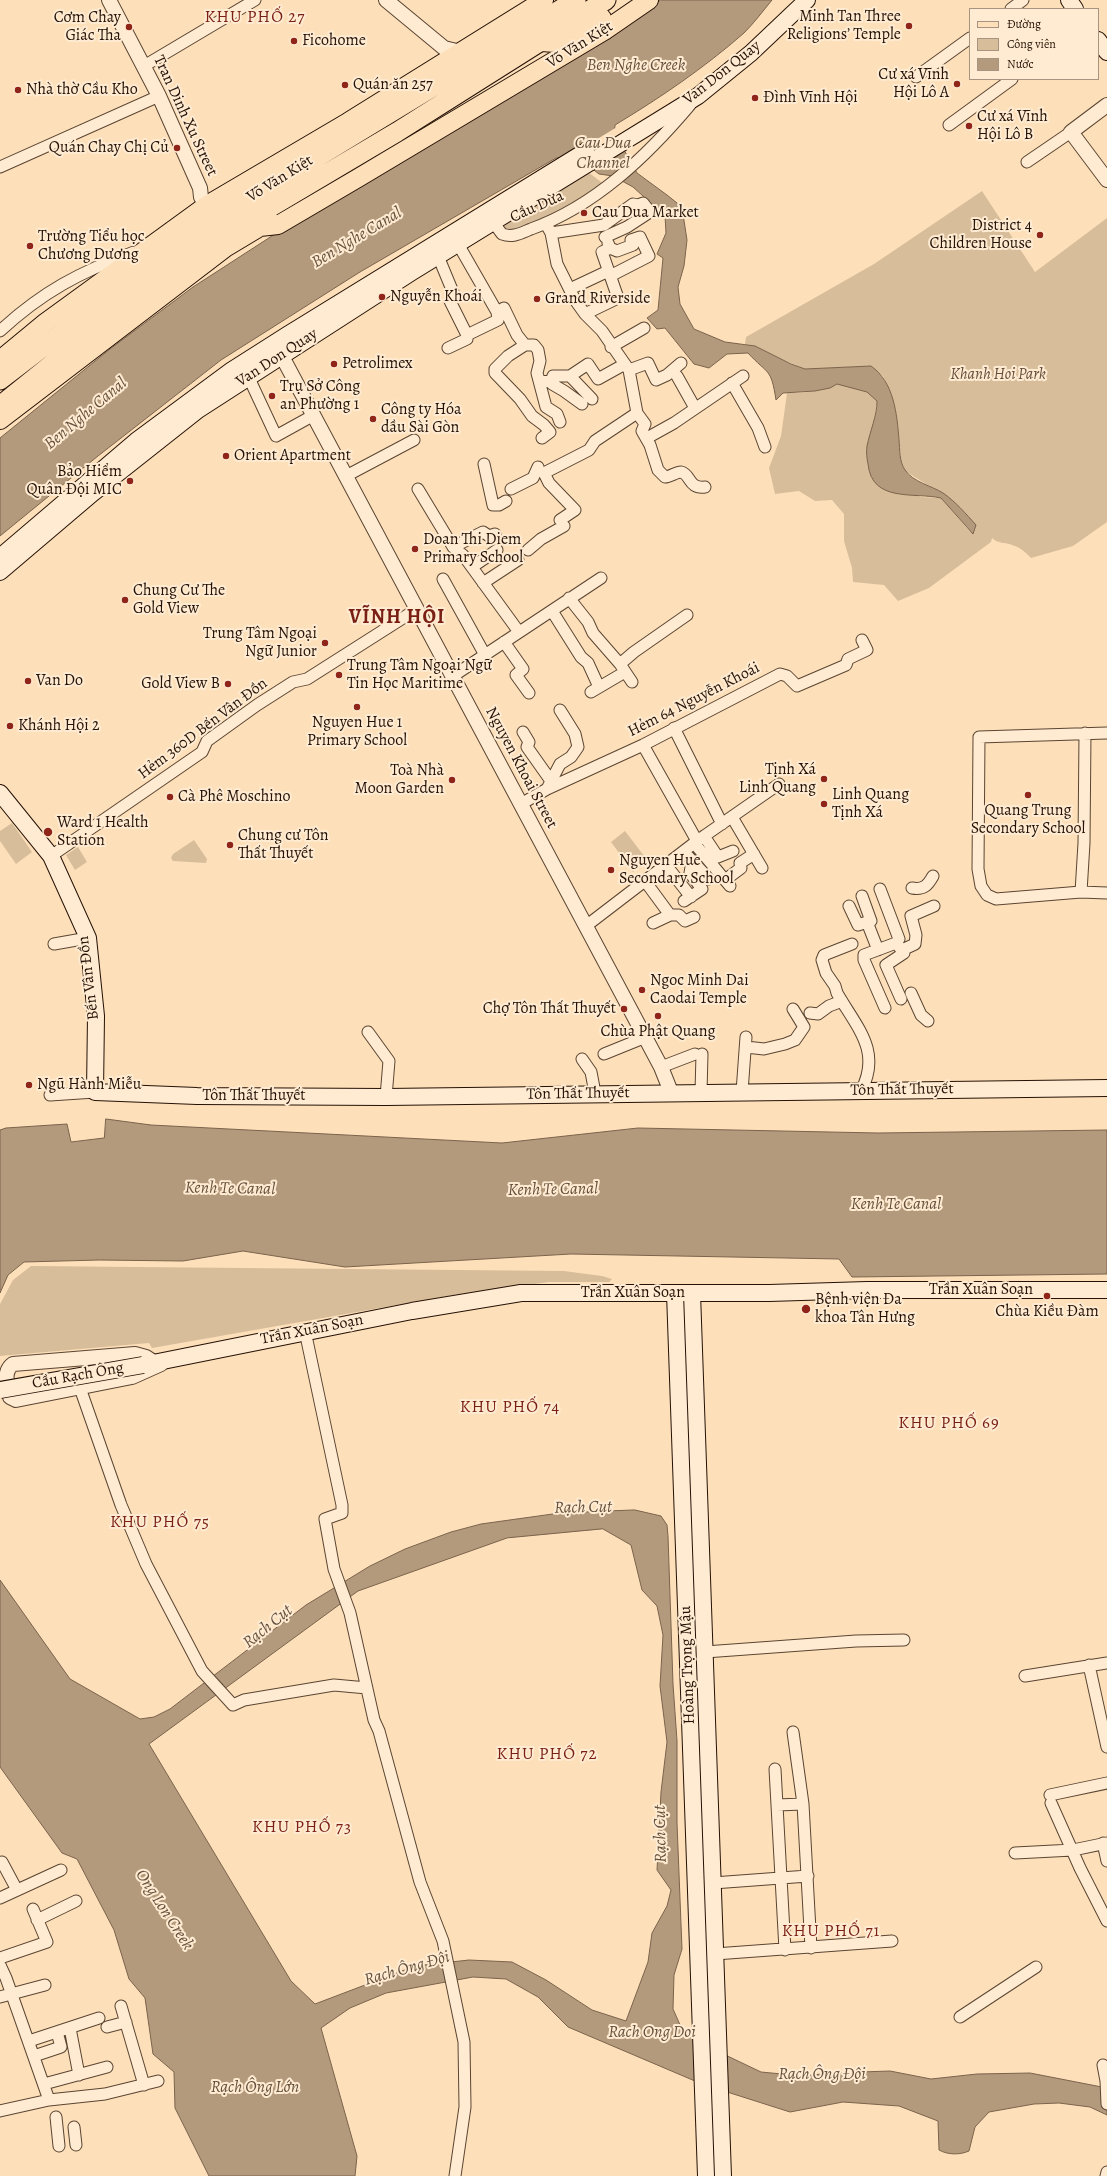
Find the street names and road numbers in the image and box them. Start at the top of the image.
street label: Võ Văn Kiệt [543,17,617,73]
street label: Van Don Quay [679,37,765,109]
street label: Tran Dinh Xu Street [149,52,221,180]
street label: Võ Văn Kiệt [243,151,317,207]
street label: Cầu Dừa [507,187,567,227]
street label: Van Don Quay [233,325,321,391]
street label: Hẻm 64 Nguyễn Khoái [625,658,763,742]
street label: Hẻm 360D Bến Vân Đồn [135,674,271,784]
street label: Nguyen Khoai Street [481,704,561,832]
street label: Bến Vân Đồn [74,935,104,1021]
street label: Tôn Thất Thuyết [850,1080,954,1100]
street label: Tôn Thất Thuyết [526,1084,630,1104]
street label: Tôn Thất Thuyết [202,1086,306,1106]
street label: Trần Xuân Soạn [929,1280,1033,1300]
street label: Trần Xuân Soạn [581,1283,685,1303]
street label: Trần Xuân Soạn [259,1311,365,1349]
street label: Cầu Rạch Ông [31,1359,125,1393]
street label: Hoàng Trọng Mậu [676,1605,700,1725]

